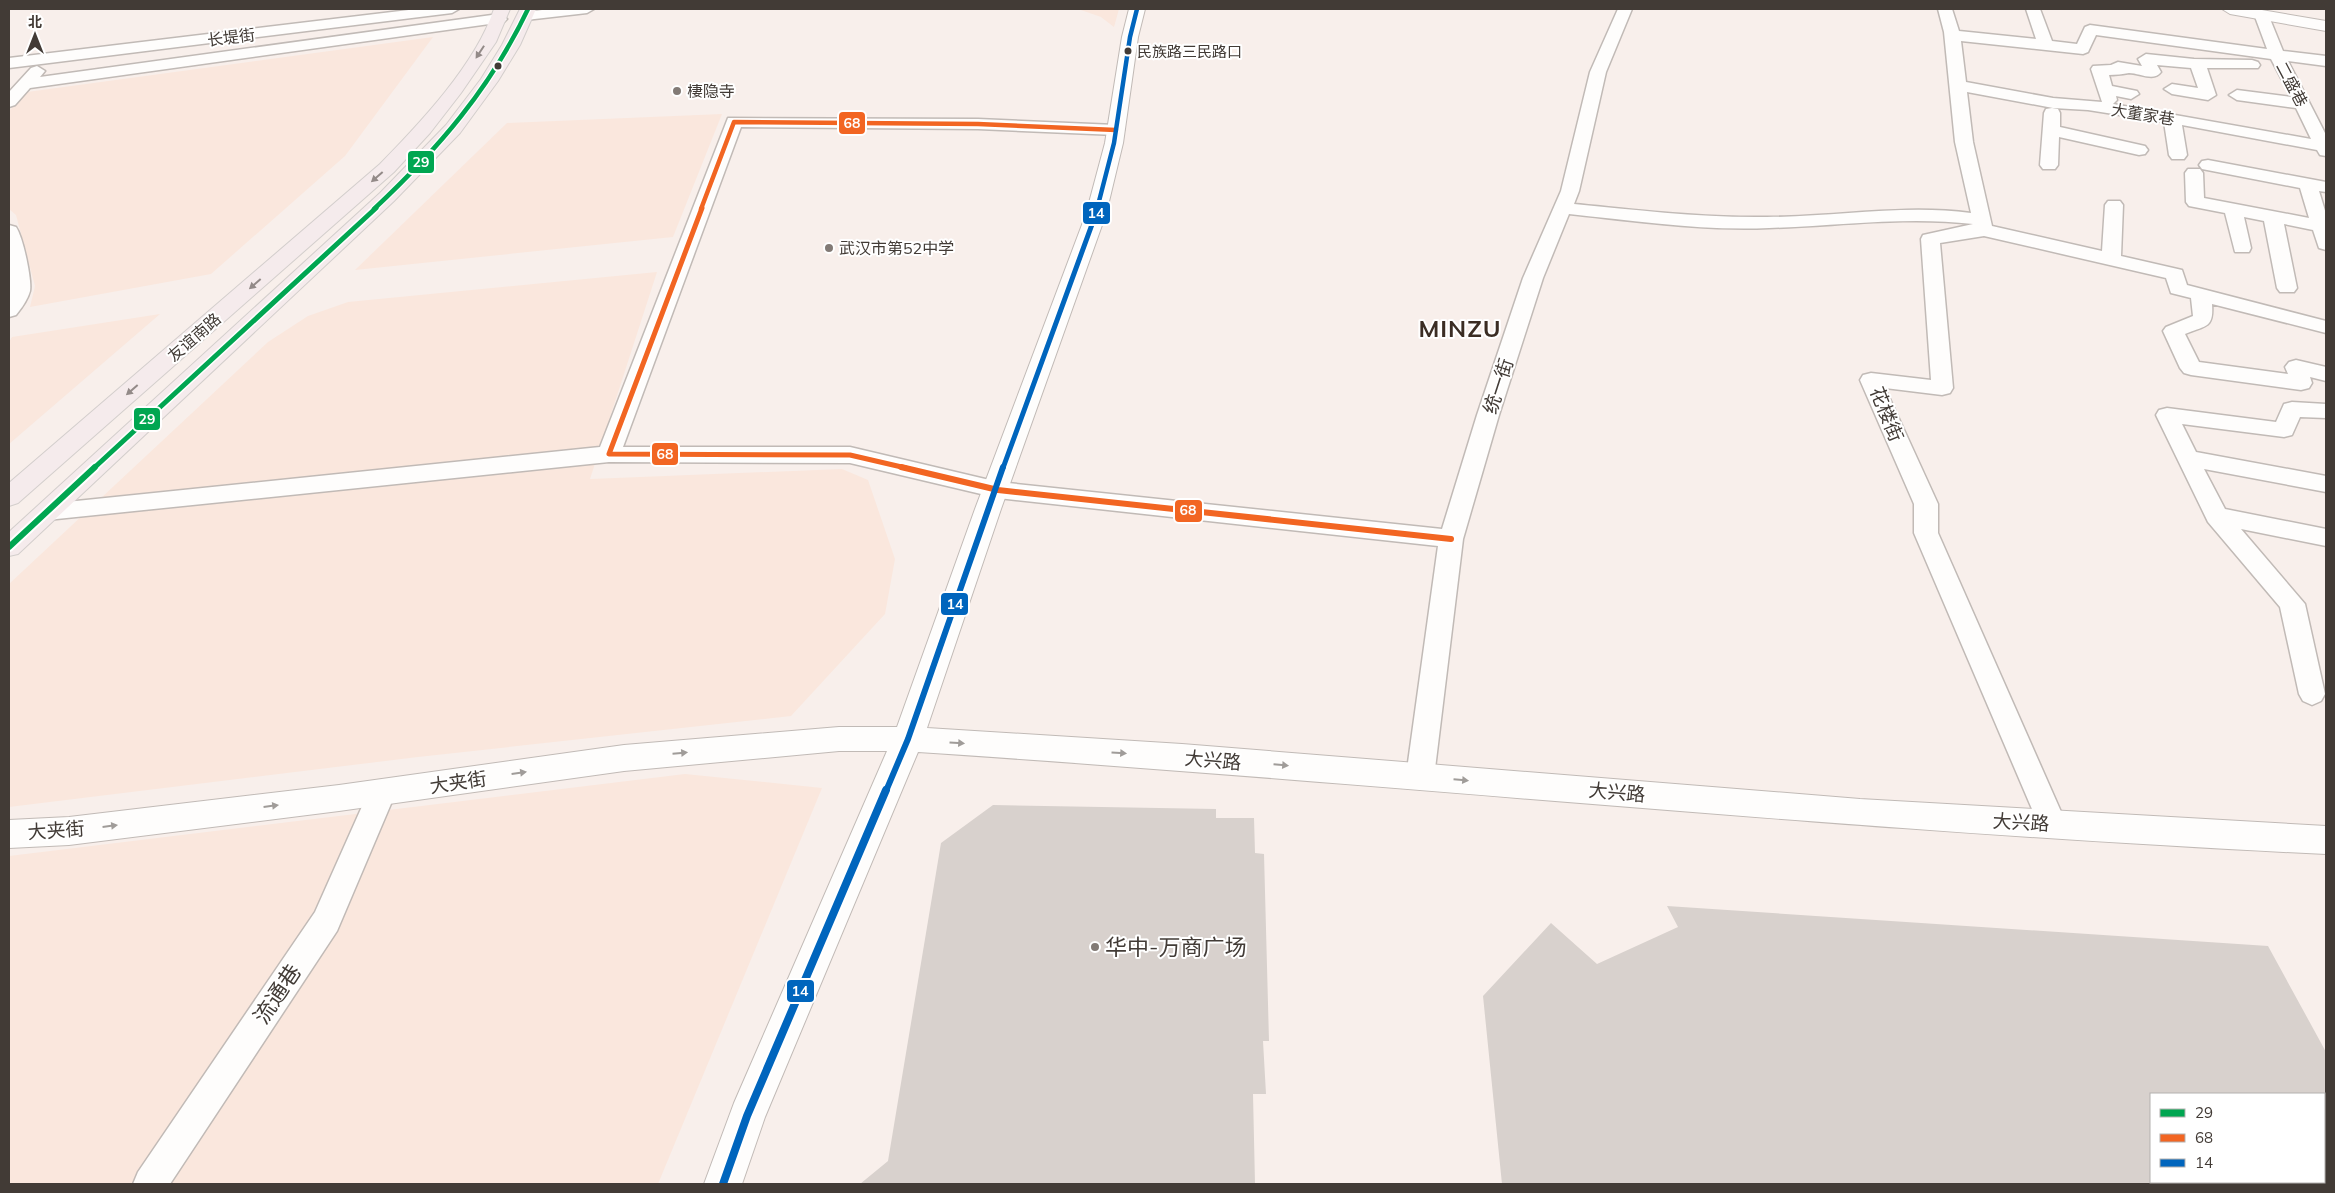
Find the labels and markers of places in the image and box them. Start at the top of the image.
place label: 民族路三民路口 [1137,42,1242,61]
marker: 民族路三民路口 [1123,46,1133,56]
unlabelled marker [493,61,503,71]
place label: 棲隐寺 [687,81,735,101]
marker: 棲隐寺 [671,85,683,97]
place label: 武汉市第52中学 [839,238,954,258]
marker: 武汉市第52中学 [823,242,835,254]
place label: 华中-万商广场 [1105,933,1246,961]
marker: 华中-万商广场 [1089,941,1101,953]

